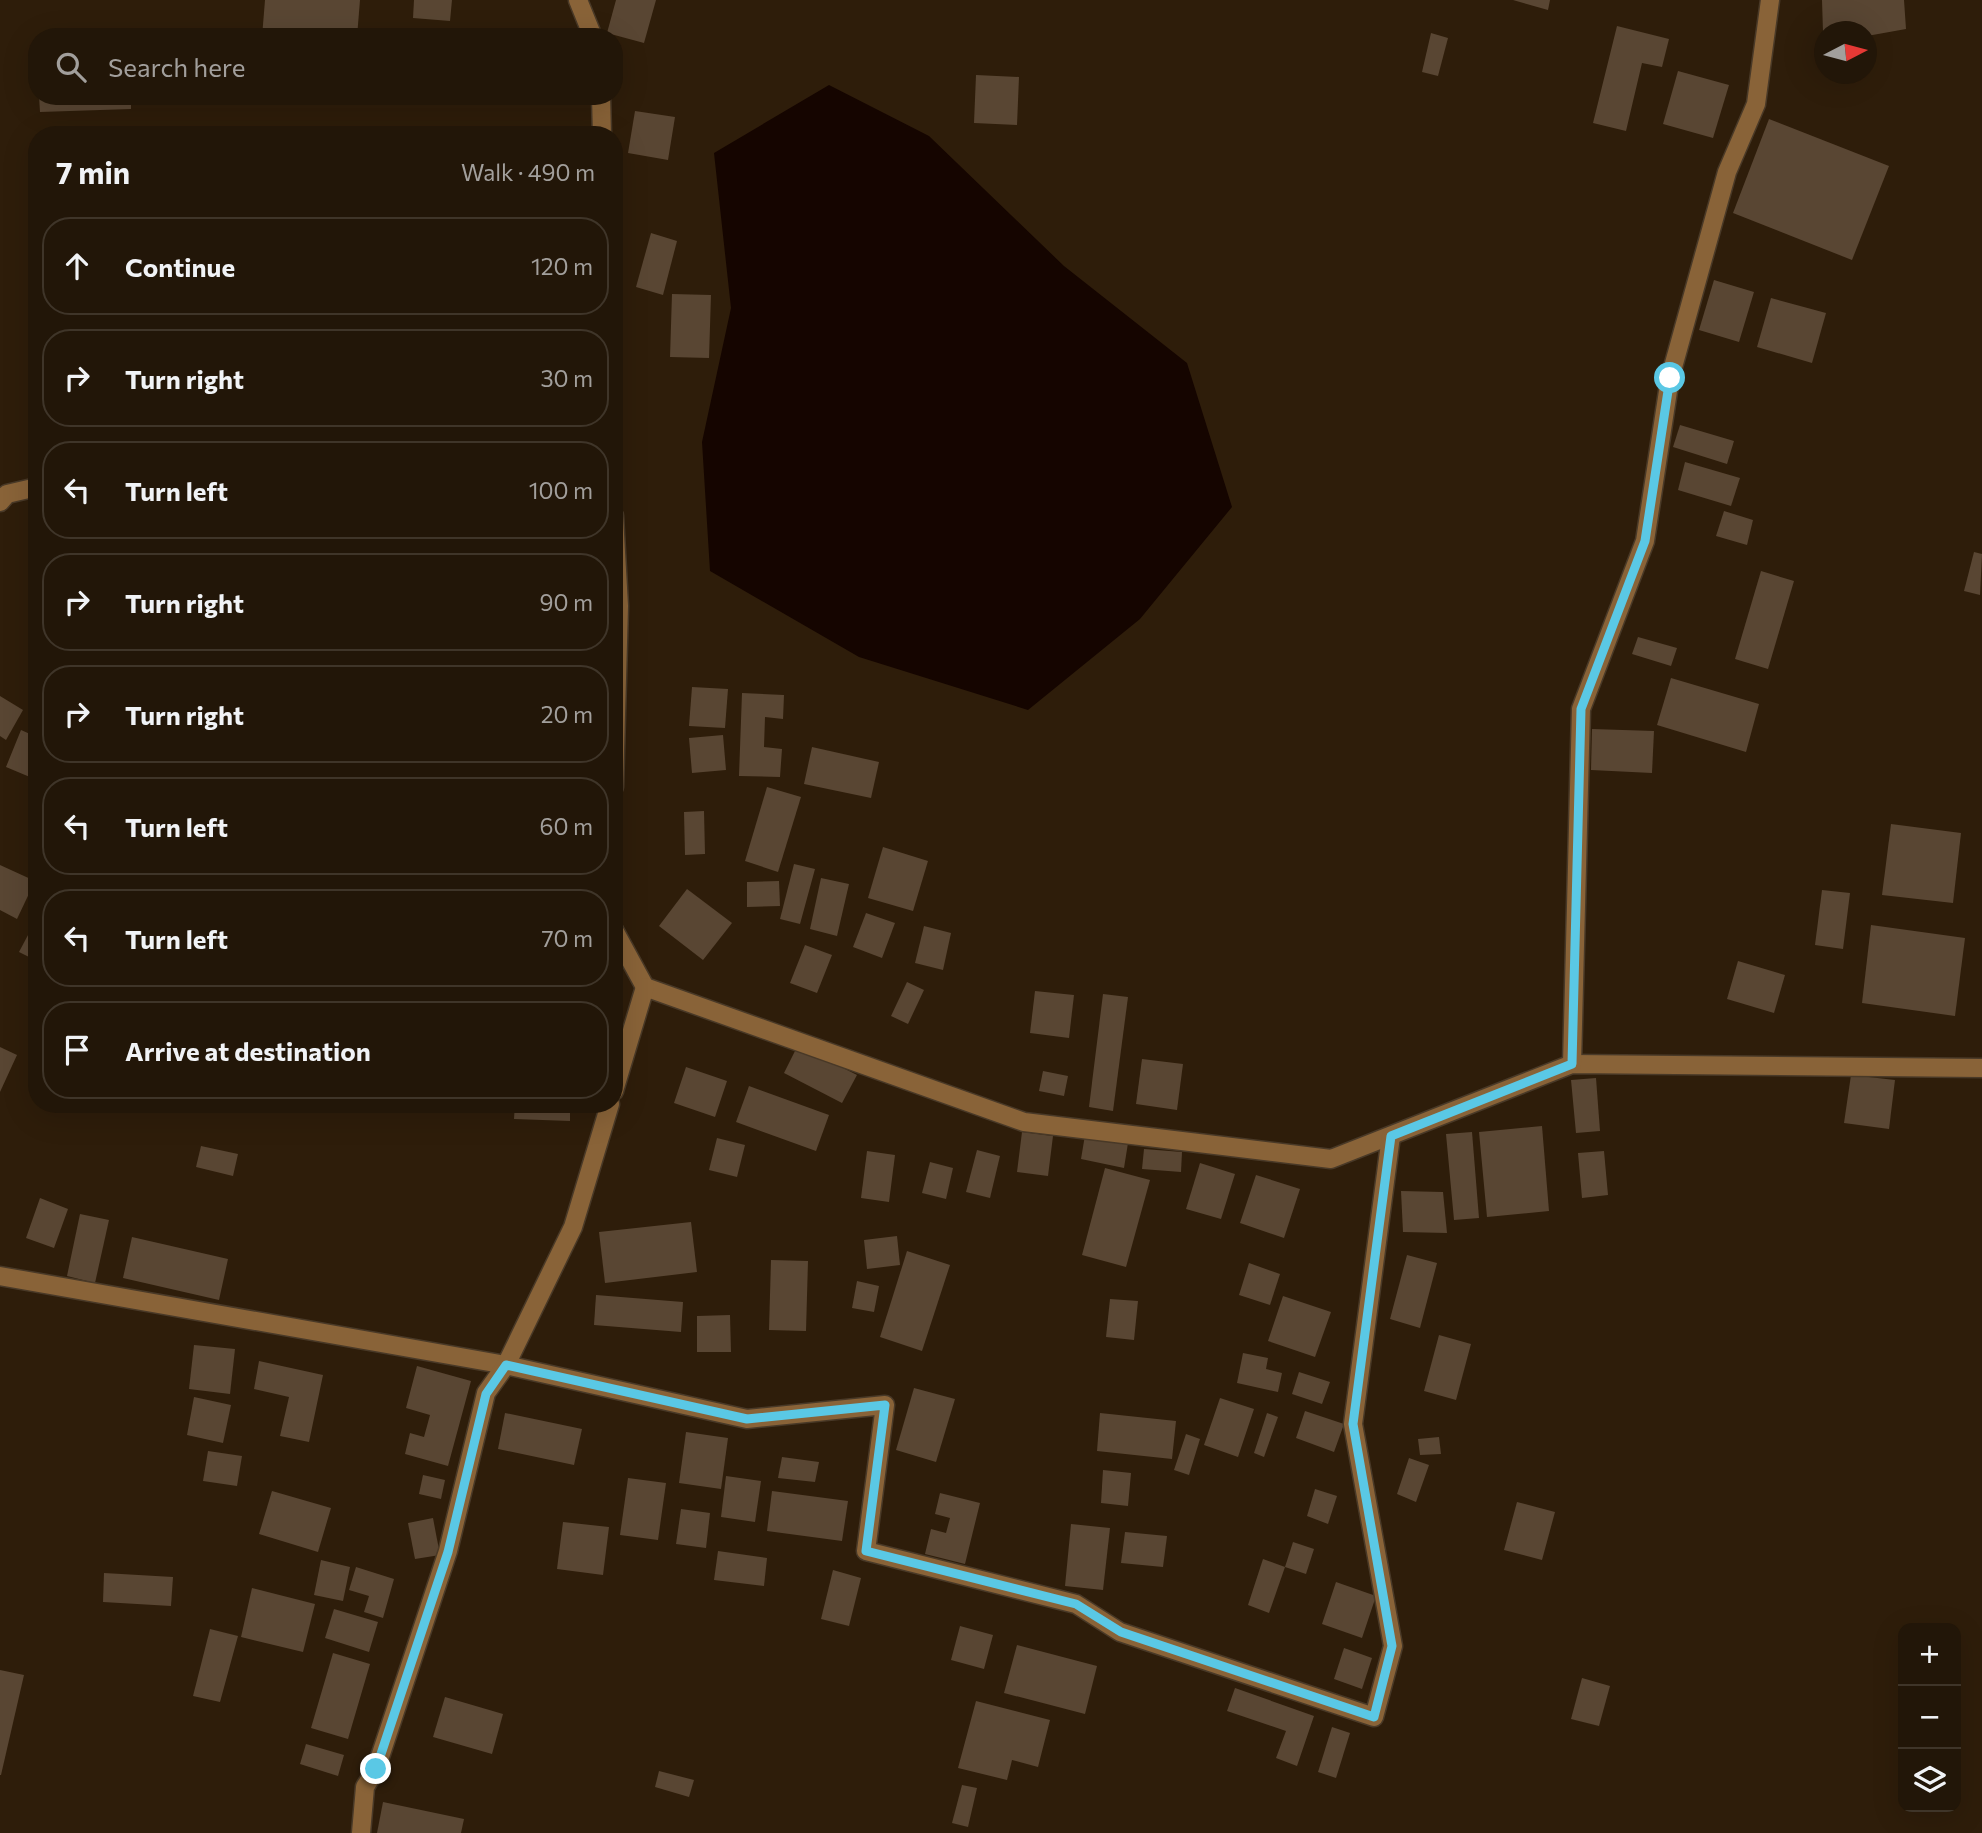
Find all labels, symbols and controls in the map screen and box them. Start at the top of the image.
north arrow [1814,21,1877,84]
search box [28,28,623,105]
icon: search [52,48,90,86]
text: Search here [108,51,246,82]
text: 7 min [56,153,130,190]
text: Walk · 490 m [461,158,595,186]
icon: ahead [58,247,96,285]
text: Continue [125,251,235,282]
text: 120 m [531,252,593,280]
icon: right [58,359,96,397]
route start [1654,362,1685,393]
text: Turn right [125,363,244,394]
text: 30 m [540,364,593,392]
icon: left [58,471,96,509]
text: Turn left [125,475,228,506]
text: 100 m [529,476,593,504]
icon: right [58,583,96,621]
text: Turn right [125,587,244,618]
text: 90 m [540,588,593,616]
icon: right [58,695,96,733]
text: Turn right [125,699,244,730]
text: 20 m [541,700,593,728]
icon: left [58,807,96,845]
text: Turn left [125,811,228,842]
text: 60 m [540,812,593,840]
icon: left [58,919,96,957]
text: Turn left [125,923,228,954]
text: 70 m [541,924,593,952]
icon: arrive [58,1031,96,1069]
text: Arrive at destination [125,1035,371,1066]
map controls [1898,1623,1961,1812]
button: + [1898,1623,1961,1686]
button: − [1898,1686,1961,1749]
button: layers [1898,1749,1961,1812]
route end [360,1753,391,1784]

